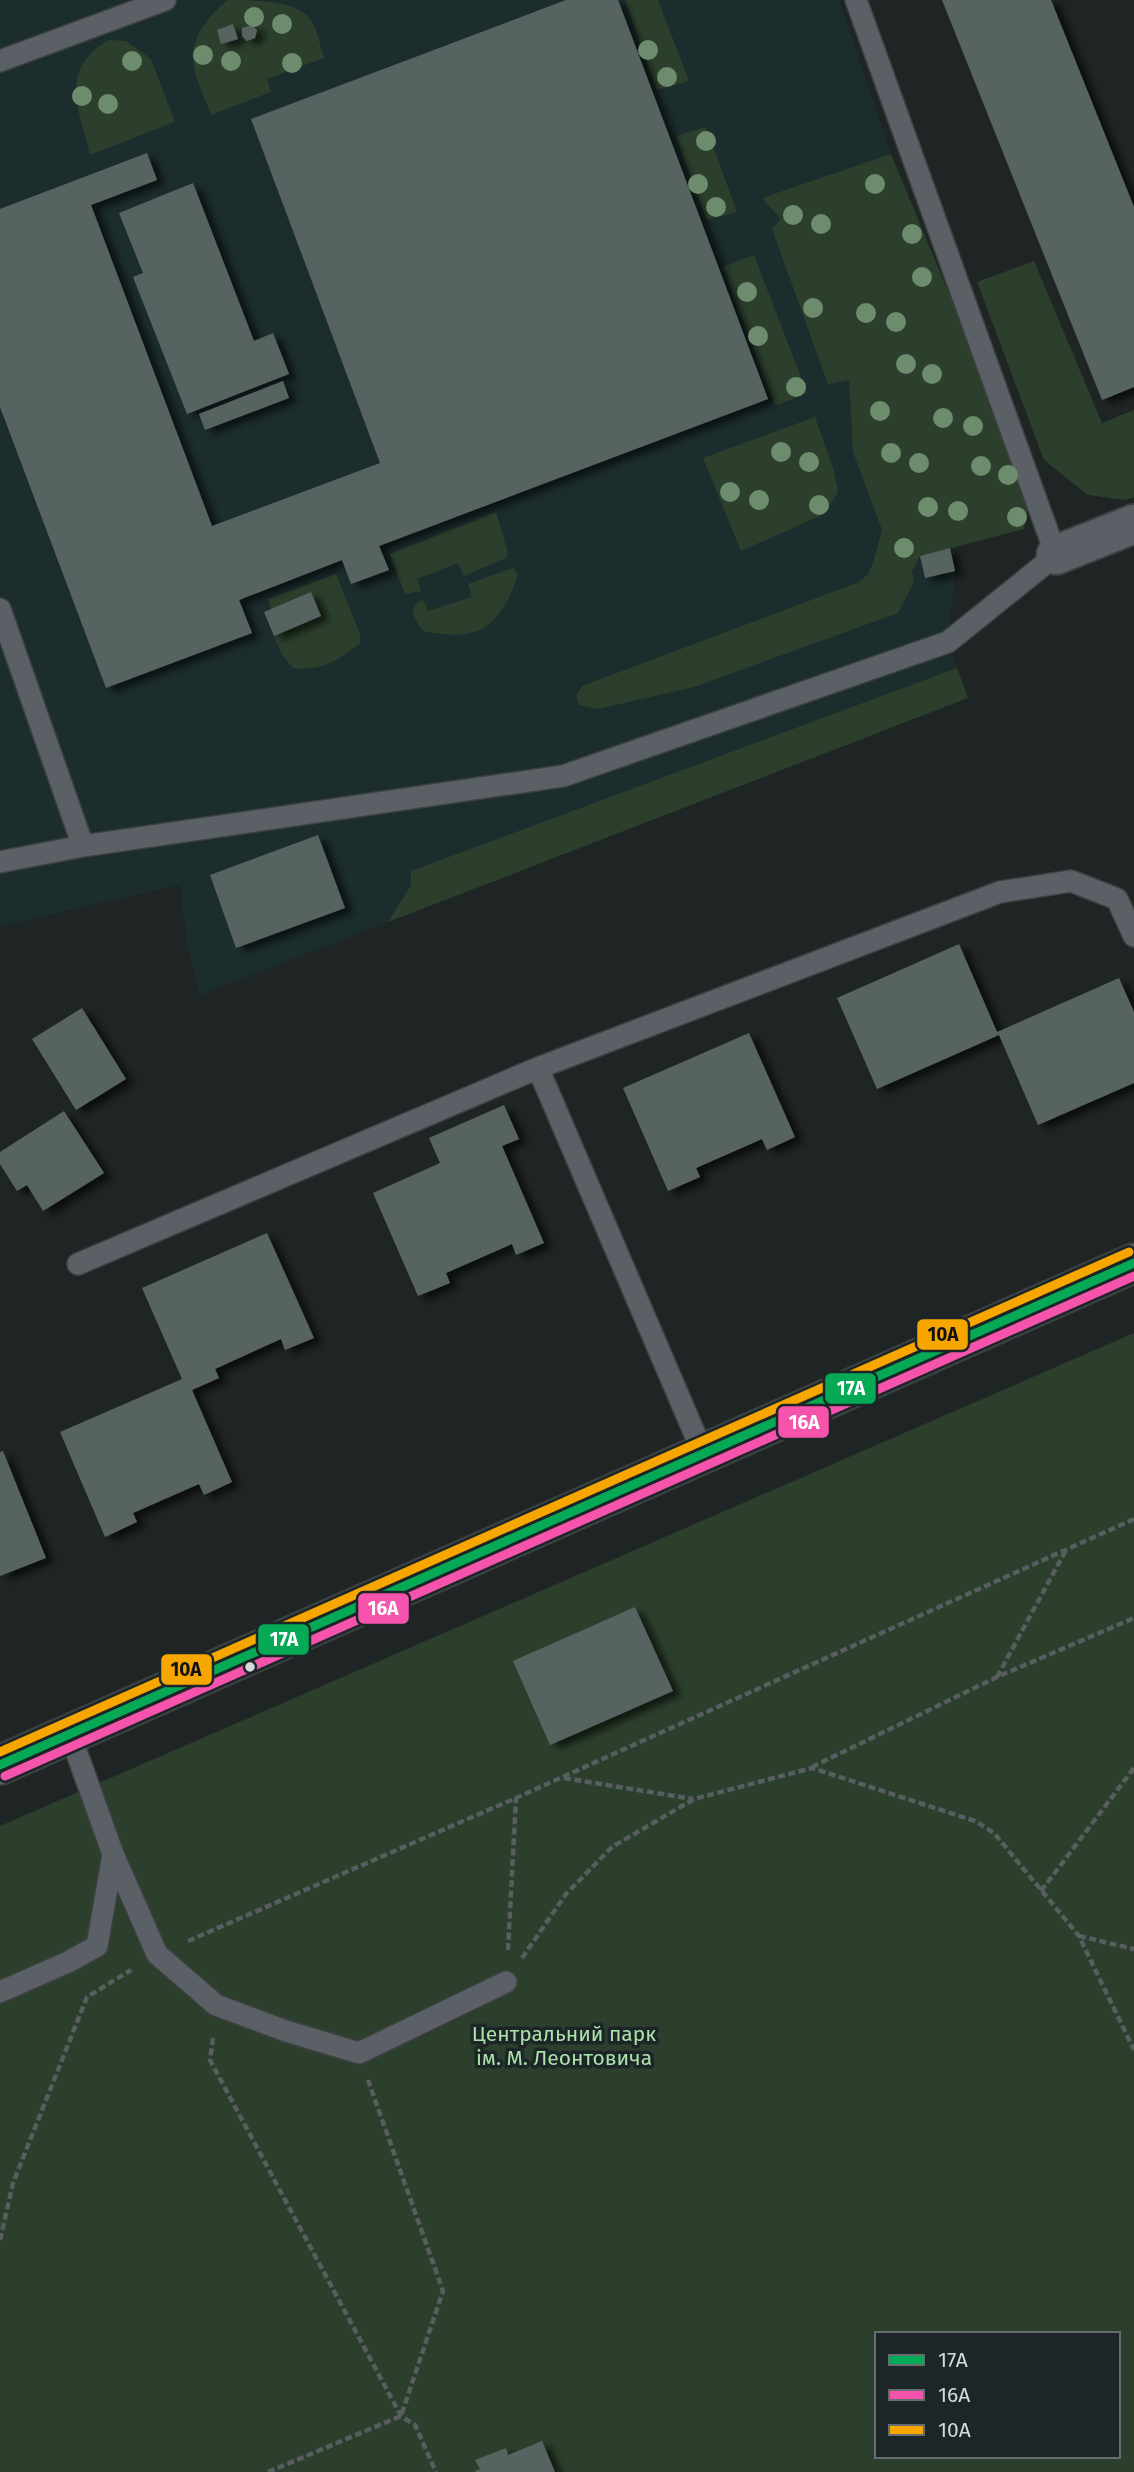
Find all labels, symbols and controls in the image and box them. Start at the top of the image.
line badge: 10А [916,1318,969,1351]
text: 10А [927,1323,959,1346]
line badge: 17А [824,1372,877,1405]
text: 17А [837,1377,866,1400]
line badge: 16А [777,1405,830,1439]
text: 16А [789,1411,820,1434]
line badge: 16А [357,1592,410,1625]
text: 16А [368,1597,399,1620]
line badge: 17А [257,1623,310,1656]
text: 17А [270,1628,299,1651]
line badge: 10А [160,1653,213,1686]
text: 10А [170,1658,202,1681]
unlabelled marker [243,1660,257,1674]
park label: Центральний парк ім. М. Леонтовича [472,2021,656,2071]
legend [875,2332,1120,2458]
text: 17А [938,2347,968,2373]
text: 16А [938,2382,970,2408]
text: 10А [938,2417,971,2443]

